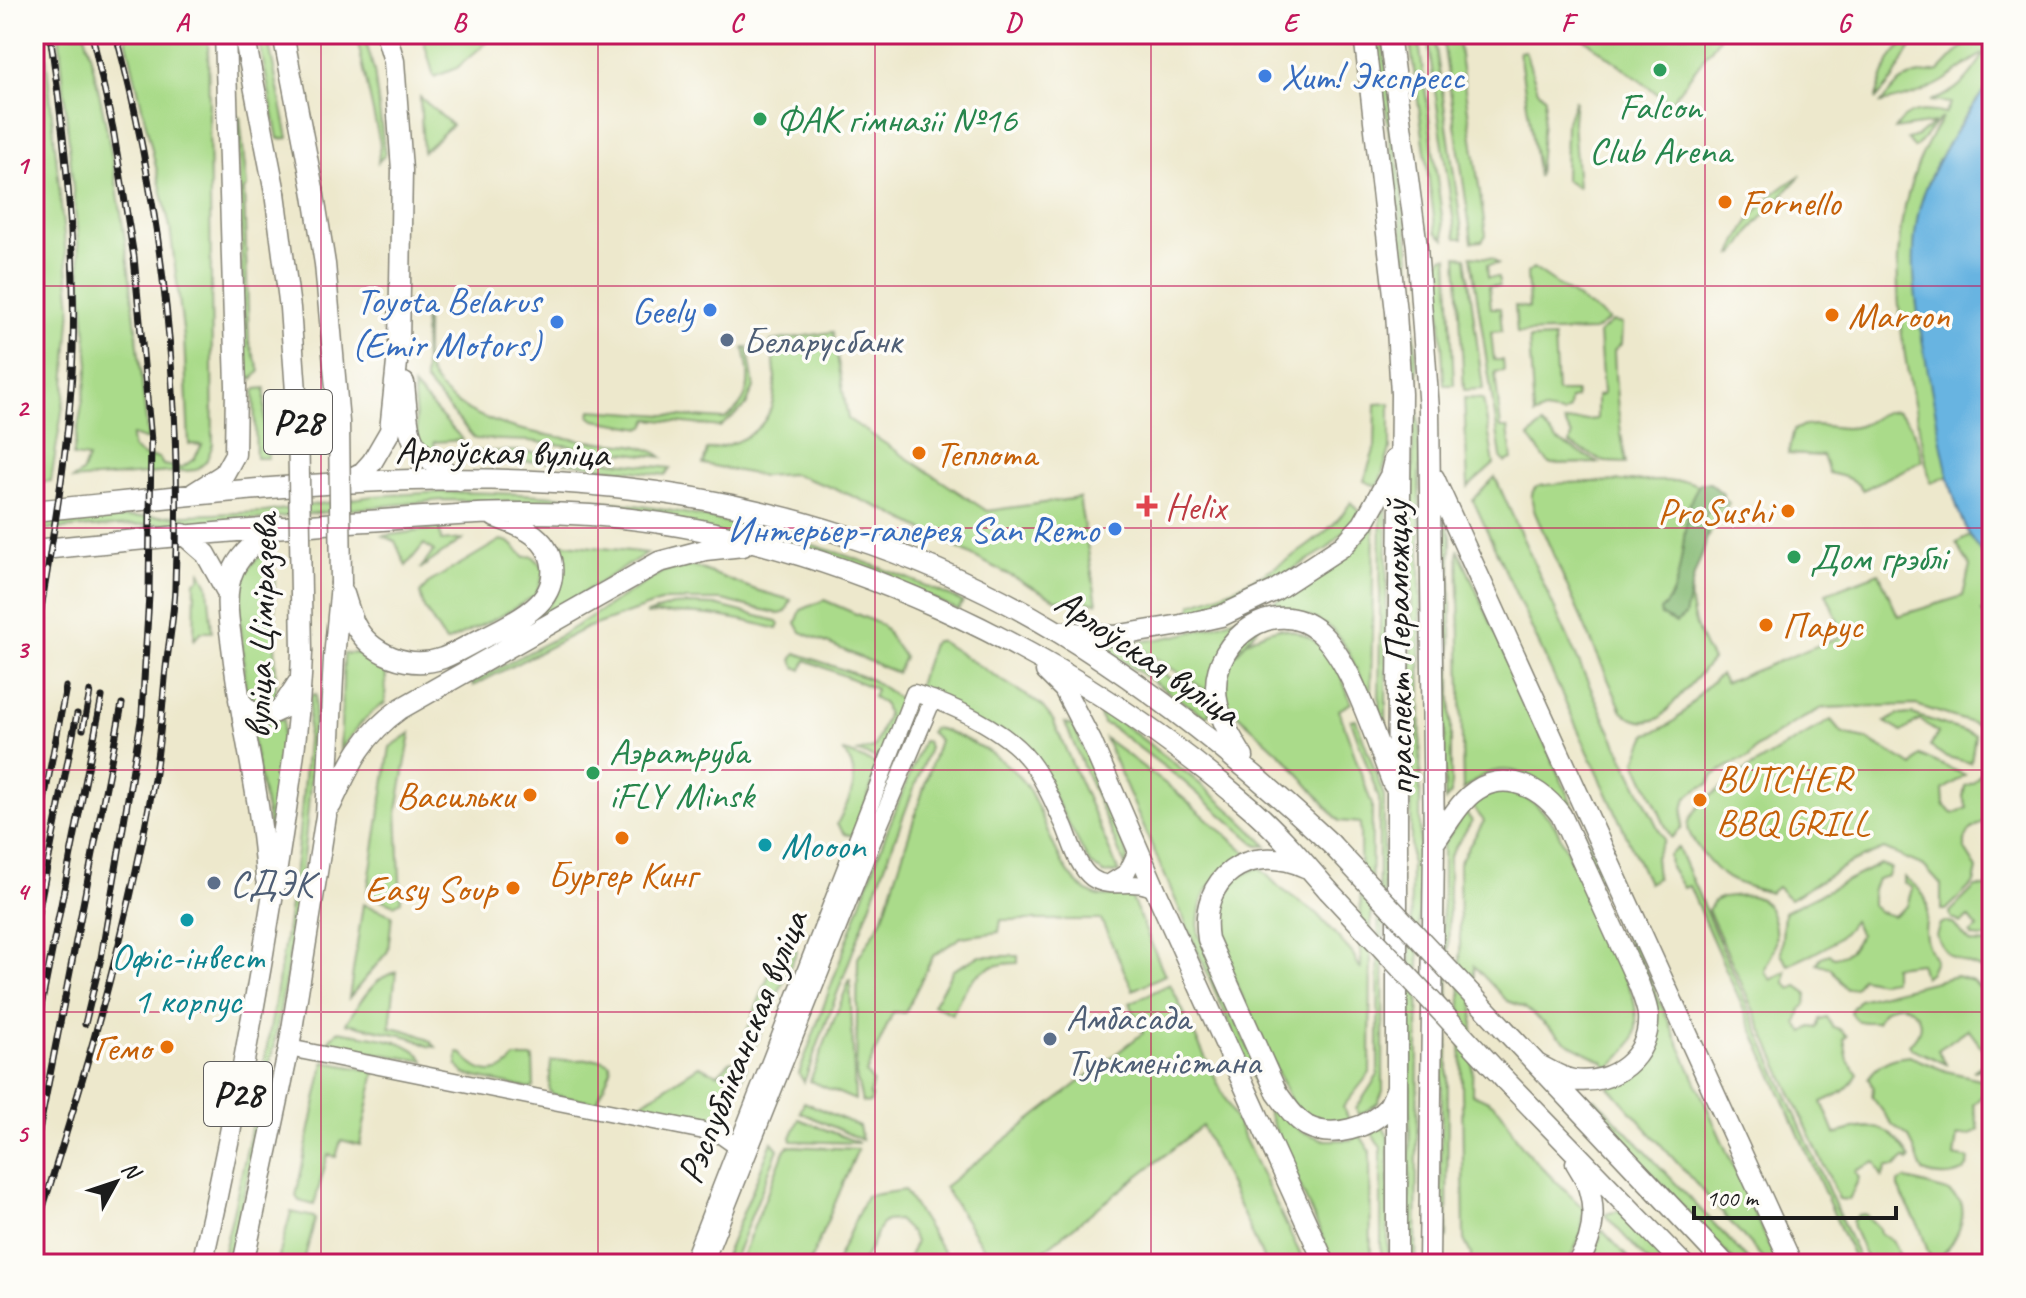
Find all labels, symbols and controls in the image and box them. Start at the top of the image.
text: A [175,6,190,39]
text: B [452,6,468,39]
text: C [730,6,746,39]
text: D [1005,6,1023,39]
text: E [1283,6,1301,39]
text: F [1561,6,1579,39]
text: G [1838,6,1854,39]
place label: Хит! Экспресс [1281,53,1466,100]
marker: Falcon Club Arena [1651,61,1669,79]
marker: Хит! Экспресс [1256,67,1274,85]
place label: Falcon Club Arena [1589,83,1734,174]
place label: ФАК гімназіі №16 [776,96,1019,143]
marker: ФАК гімназіі №16 [751,110,769,128]
text: 1 [16,149,31,182]
place label: Fornello [1741,179,1842,226]
marker: Fornello [1716,193,1734,211]
place label: Toyota Belarus (Emir Motors) [351,277,544,368]
place label: Geely [631,287,697,334]
place label: Maroon [1848,292,1950,339]
marker: Geely [701,301,719,319]
marker: Maroon [1823,306,1841,324]
marker: Toyota Belarus (Emir Motors) [548,313,566,331]
place label: Беларусбанк [743,317,904,364]
marker: Беларусбанк [718,331,736,349]
road number: Р28 [264,390,332,454]
text: 2 [16,391,30,424]
street label: Арлоўская вуліца [395,427,612,477]
place label: Теплота [935,430,1040,477]
marker: Теплота [910,444,928,462]
place label: Helix [1165,483,1229,530]
place label: ProSushi [1657,488,1777,535]
marker: Helix [1136,495,1158,517]
street label: праспект Пераможцаў [1372,497,1424,796]
marker: ProSushi [1779,502,1797,520]
place label: Интерьер-галерея San Remo [727,506,1101,553]
street label: вуліца Ціміразева [234,509,289,739]
marker: Интерьер-галерея San Remo [1106,520,1124,538]
place label: Дом грэблі [1810,534,1951,581]
marker: Дом грэблі [1785,548,1803,566]
street label: Арлоўская вуліца [1046,578,1252,738]
place label: Парус [1782,602,1864,649]
marker: Парус [1757,616,1775,634]
text: 3 [16,633,30,666]
place label: Аэратруба iFLY Minsk [609,728,757,819]
place label: BUTCHER BBQ GRILL [1716,755,1871,846]
marker: Аэратруба iFLY Minsk [584,764,602,782]
place label: Васильки [396,772,518,819]
marker: Васильки [521,786,539,804]
marker: BUTCHER BBQ GRILL [1691,791,1709,809]
place label: Mooon [781,822,868,869]
marker: Бургер Кинг [613,829,631,847]
marker: Mooon [756,836,774,854]
place label: Бургер Кинг [548,851,702,898]
place label: СДЭК [230,860,320,907]
place label: Easy Soup [365,865,500,912]
marker: СДЭК [205,874,223,892]
text: 4 [16,875,31,908]
marker: Easy Soup [504,879,522,897]
street label: Рэспубліканская вуліца [666,902,819,1190]
marker: Офіс-інвест 1 корпус [178,911,196,929]
place label: Офіс-інвест 1 корпус [111,933,266,1024]
place label: Амбасада Туркменістана [1066,994,1263,1085]
place label: Гемо [93,1024,155,1071]
marker: Амбасада Туркменістана [1041,1030,1059,1048]
marker: Гемо [158,1038,176,1056]
road number: Р28 [204,1062,272,1126]
text: 5 [16,1117,30,1150]
north arrow [76,1142,156,1222]
text: N [115,1156,148,1187]
scale bar [1694,1170,1896,1220]
text: 100 m [1706,1183,1760,1213]

